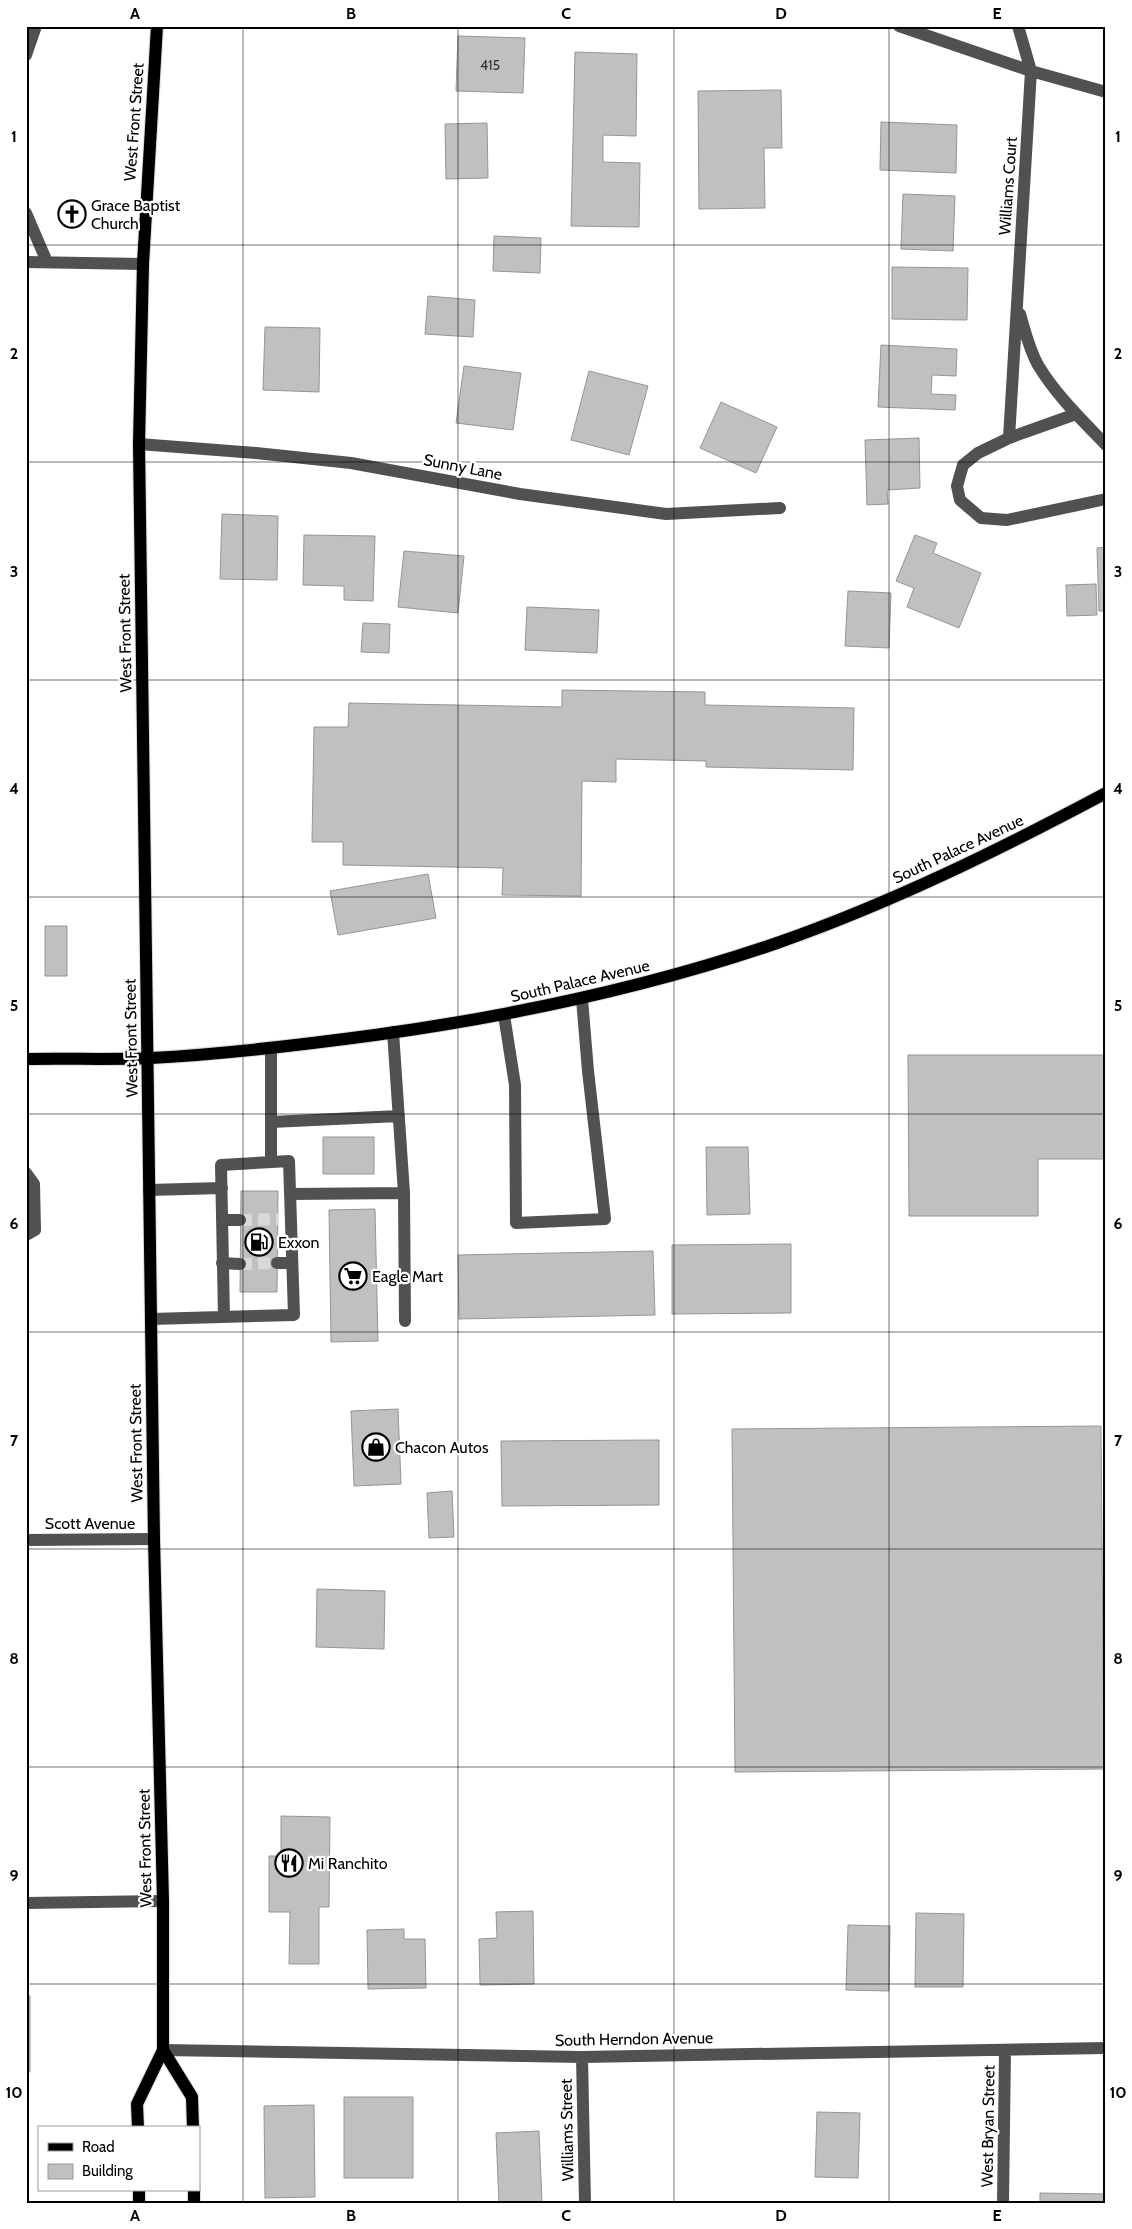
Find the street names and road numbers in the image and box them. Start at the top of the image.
street label: West Front Street [120,62,148,182]
street label: Williams Court [995,136,1021,236]
street label: Sunny Lane [422,450,504,484]
street label: West Front Street [114,573,136,692]
street label: South Palace Avenue [890,810,1026,888]
street label: South Palace Avenue [509,956,651,1006]
street label: West Front Street [120,978,142,1097]
street label: West Front Street [125,1383,147,1502]
street label: Scott Avenue [45,1514,135,1533]
street label: West Front Street [134,1788,156,1907]
street label: South Herndon Avenue [555,2028,713,2050]
street label: West Bryan Street [977,2064,999,2187]
street label: Williams Street [557,2078,577,2181]

